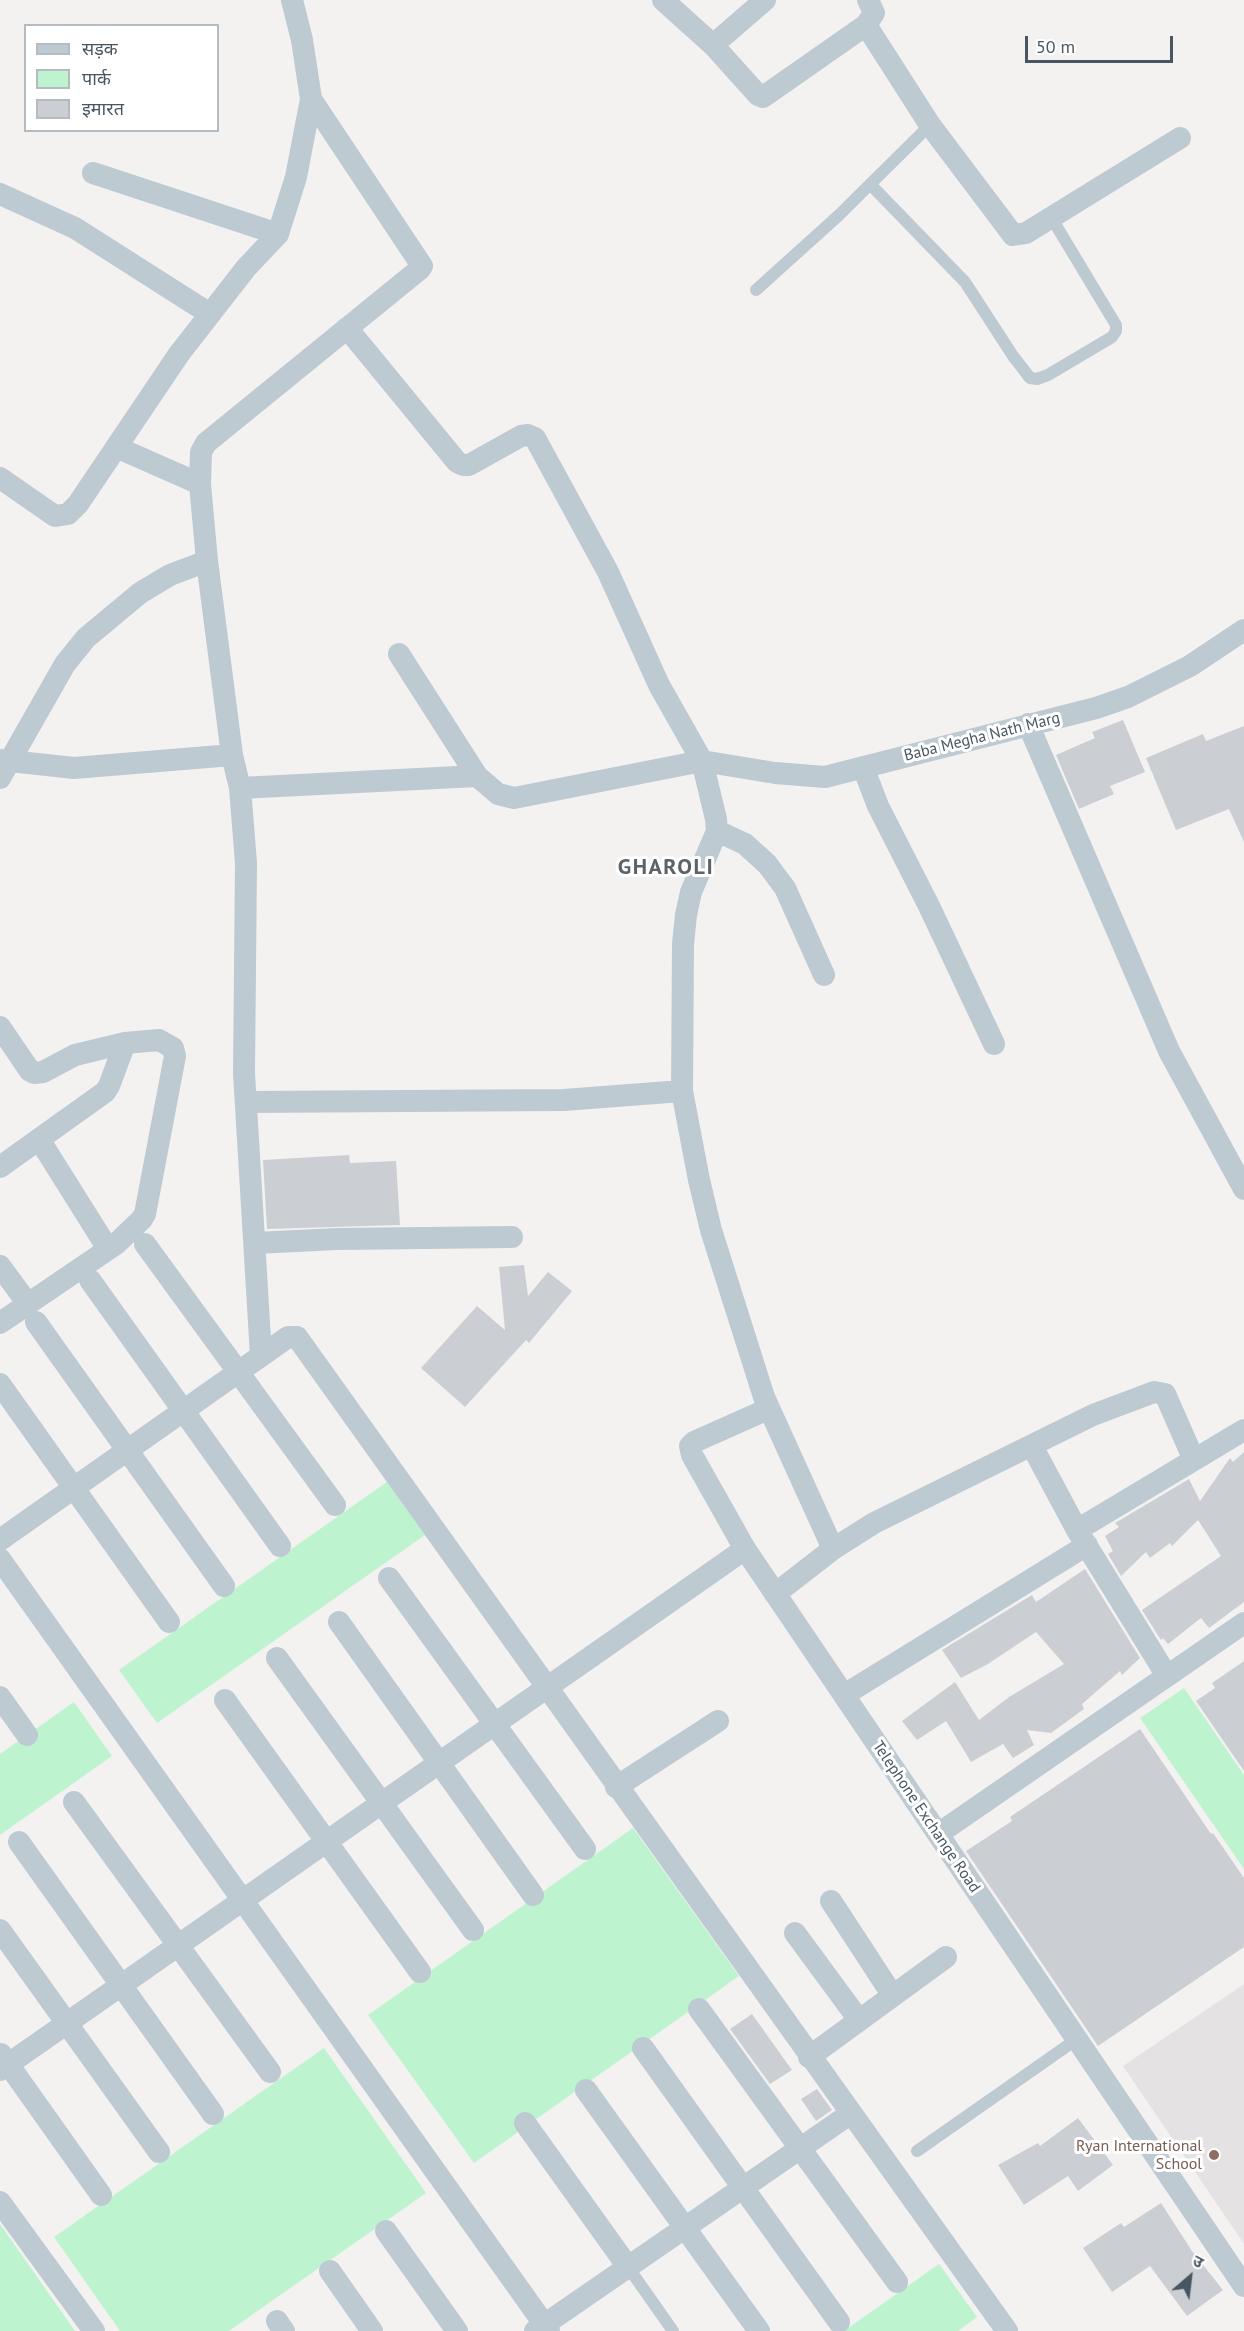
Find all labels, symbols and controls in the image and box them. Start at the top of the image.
legend [24,24,219,132]
scale bar [1028,24,1176,62]
text: 50 m [1036,35,1075,58]
text: सड़क [82,37,118,60]
text: पार्क [82,67,111,90]
text: इमारत [82,97,124,120]
street label: Baba Megha Nath Marg [902,708,1062,766]
district label: GHAROLI [618,855,714,881]
street label: Telephone Exchange Road [868,1737,984,1897]
place label: Ryan International School [1076,2136,1202,2174]
marker: Ryan International School [1207,2148,1221,2162]
north arrow [1160,2247,1220,2307]
text: उ [1190,2250,1207,2272]

